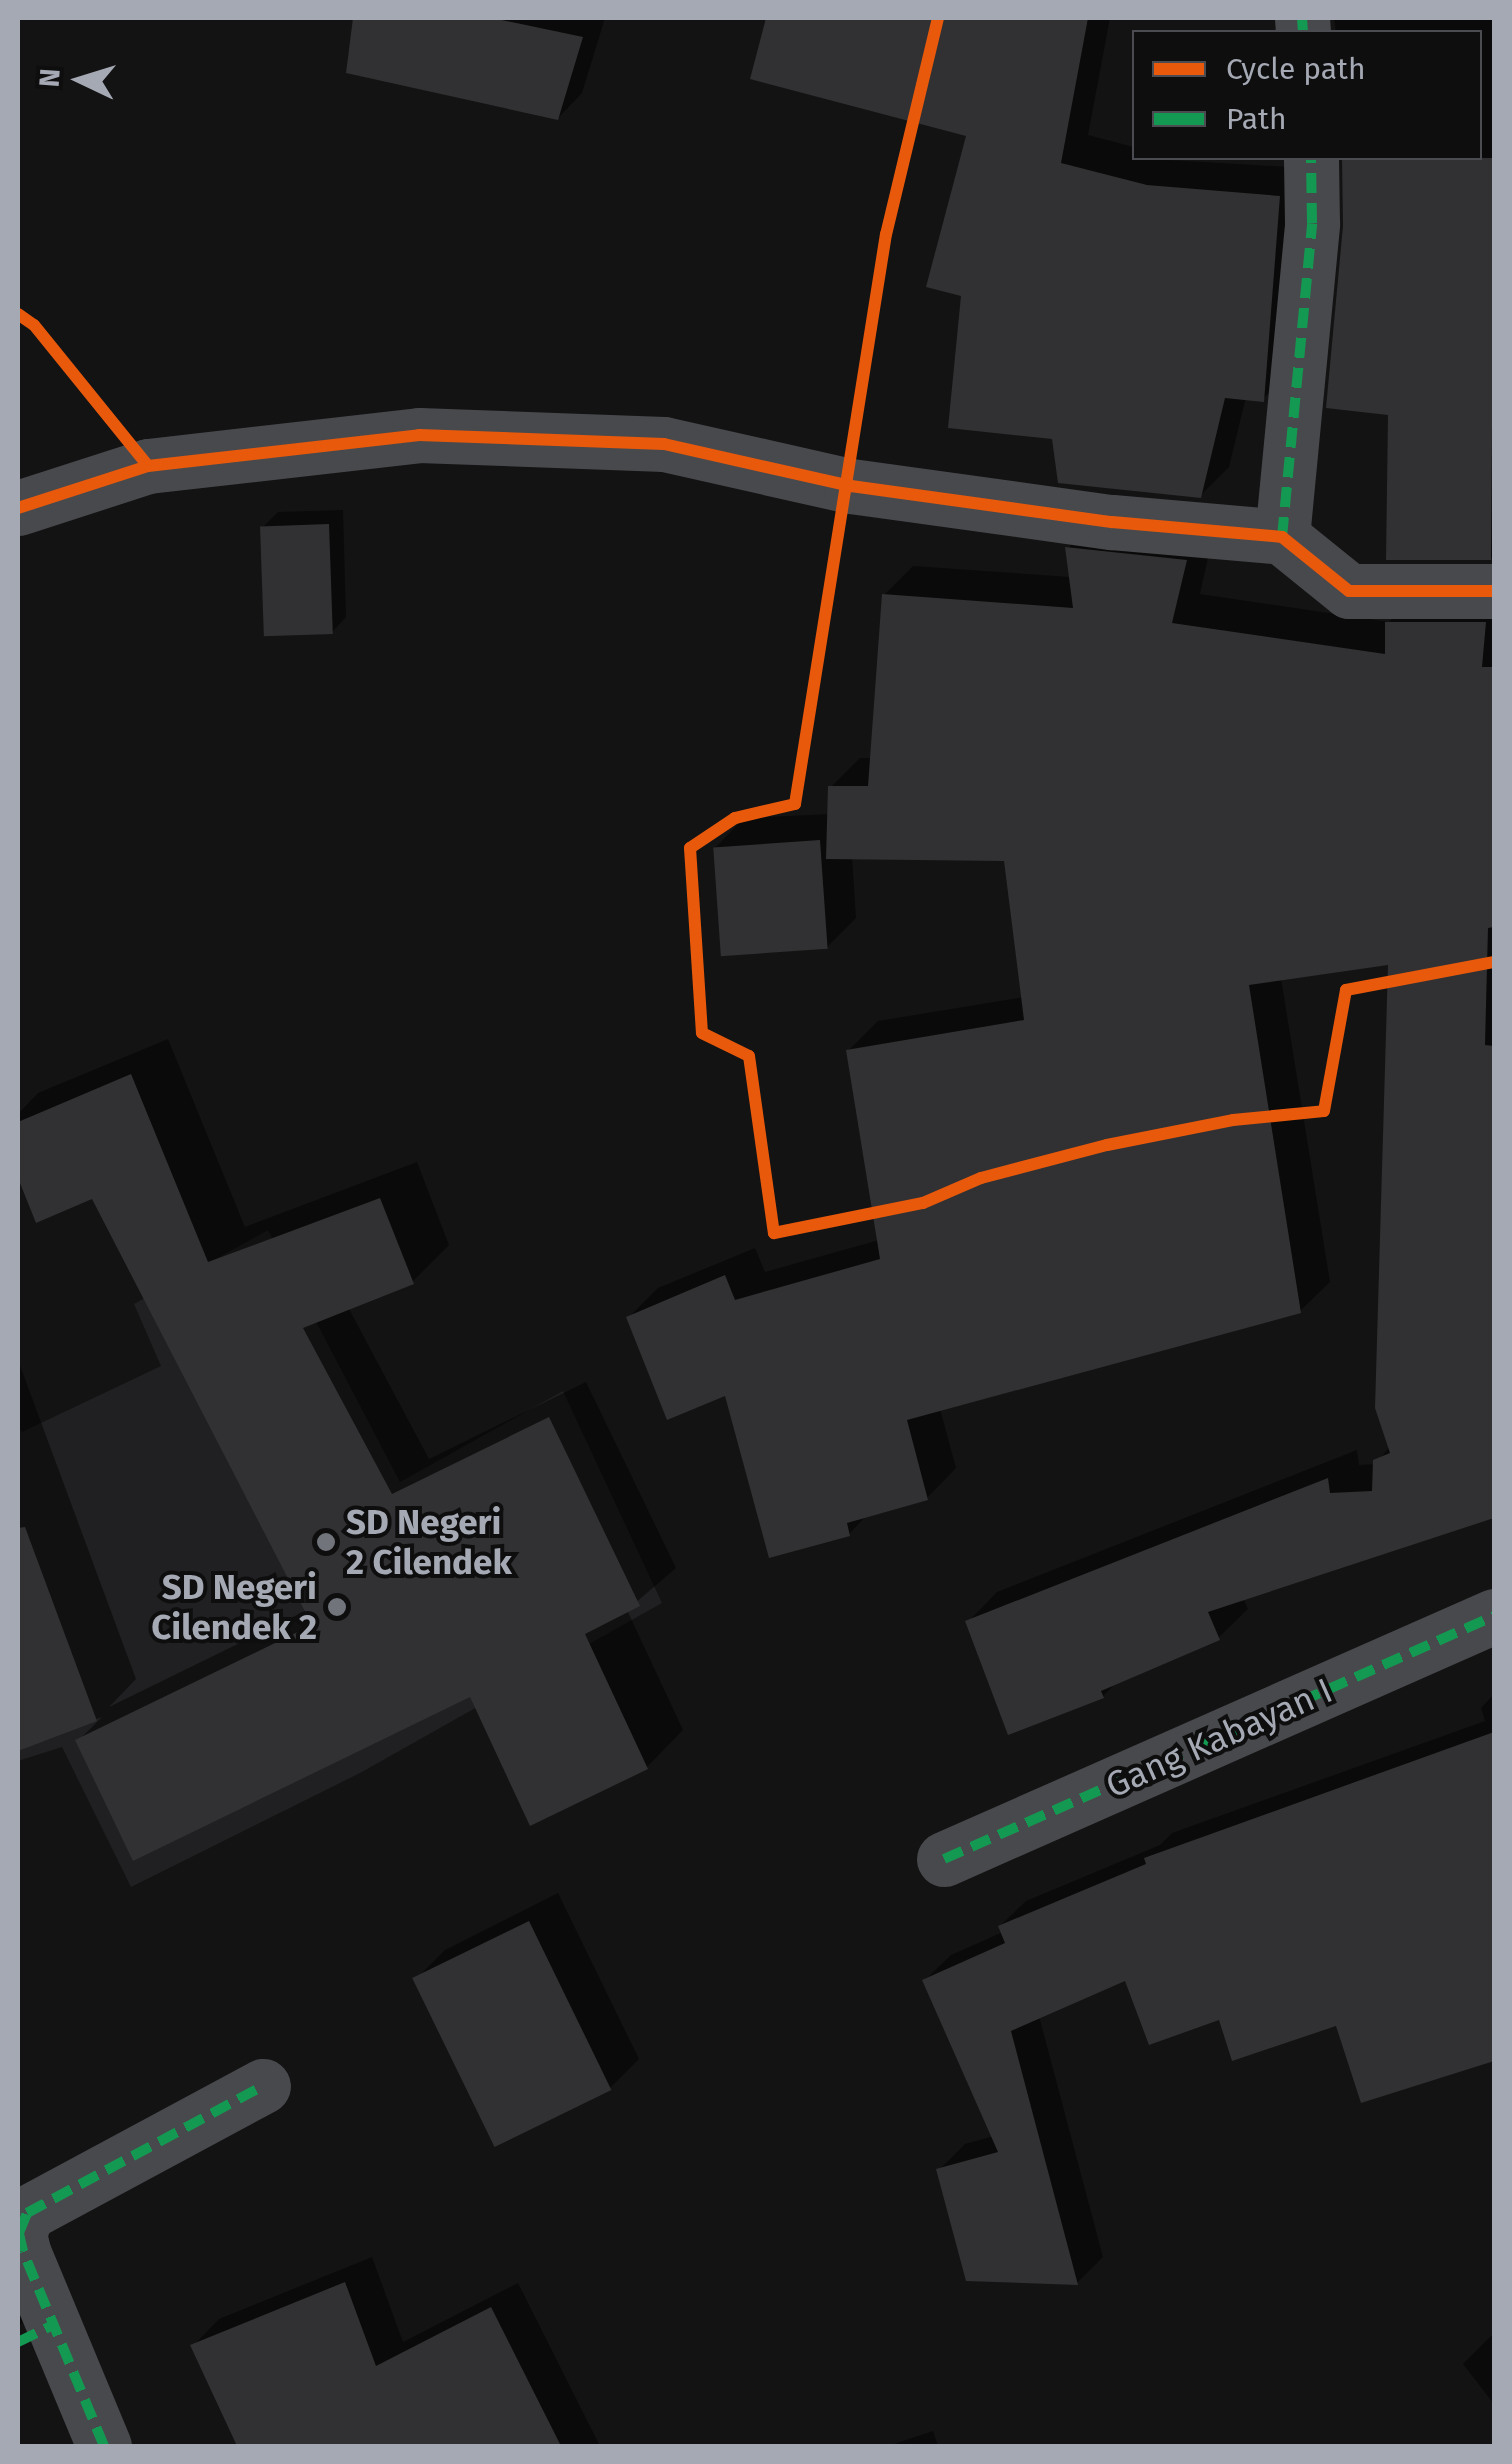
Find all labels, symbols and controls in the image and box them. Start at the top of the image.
north arrow [30,30,130,130]
legend [1132,30,1482,160]
text: Cycle path [1226,51,1365,87]
text: N [32,67,67,88]
text: Path [1226,101,1287,137]
place label: SD Negeri 2 Cilendek [346,1501,512,1583]
marker: SD Negeri 2 Cilendek [315,1531,337,1553]
place label: SD Negeri Cilendek 2 [151,1566,317,1648]
marker: SD Negeri Cilendek 2 [326,1596,348,1618]
street label: Gang Kabayan I [1099,1669,1339,1807]

